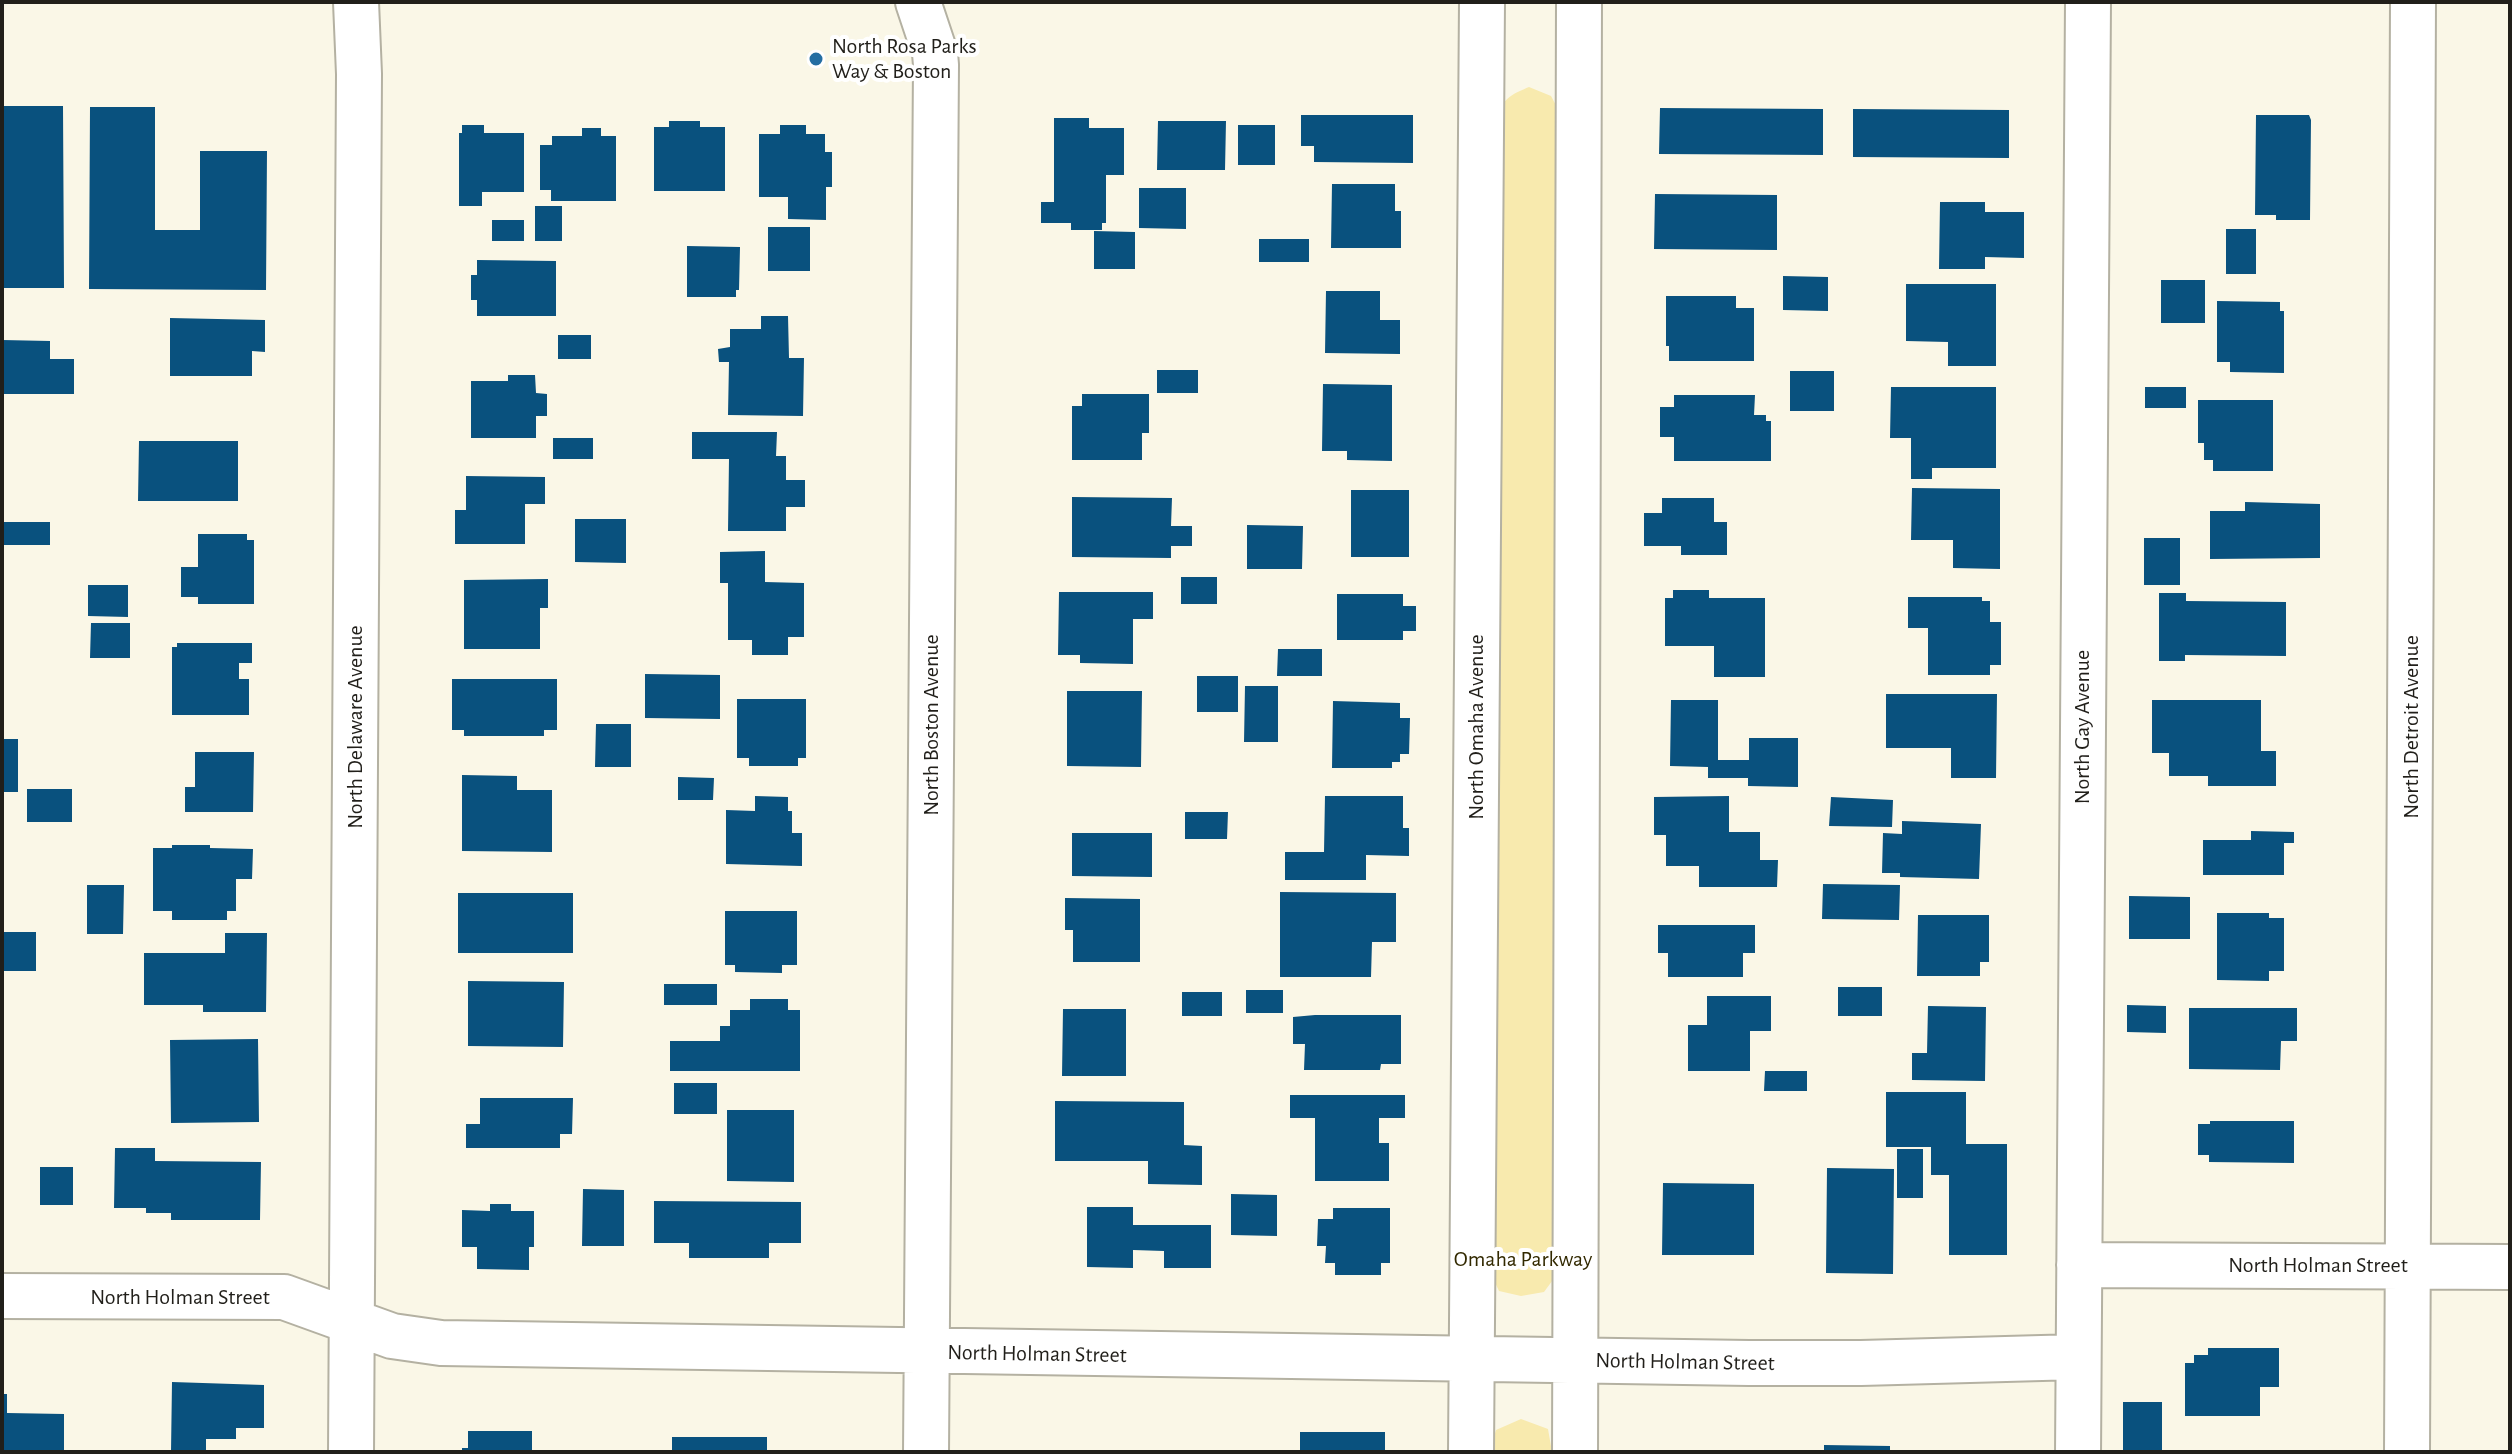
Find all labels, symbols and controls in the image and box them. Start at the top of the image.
place label: North Rosa Parks Way & Boston [832,33,977,84]
marker: North Rosa Parks Way & Boston [807,50,825,68]
street label: North Delaware Avenue [342,625,368,829]
street label: North Boston Avenue [918,634,944,816]
street label: North Omaha Avenue [1463,634,1489,820]
street label: North Detroit Avenue [2398,635,2424,819]
street label: North Gay Avenue [2069,650,2095,804]
park label: Omaha Parkway [1454,1246,1592,1272]
street label: North Holman Street [2228,1252,2408,1278]
street label: North Holman Street [90,1284,270,1310]
street label: North Holman Street [947,1339,1127,1369]
street label: North Holman Street [1595,1347,1775,1377]

